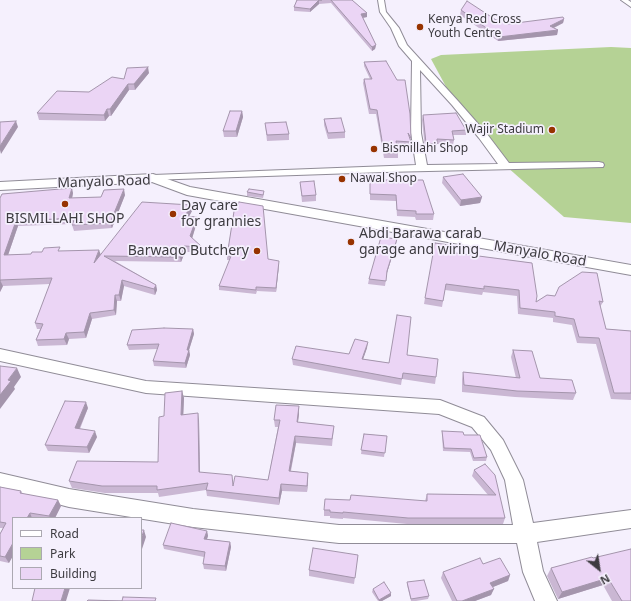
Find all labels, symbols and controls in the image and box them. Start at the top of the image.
place label: Kenya Red Cross Youth Centre [428,13,521,41]
marker: Kenya Red Cross Youth Centre [415,22,425,32]
place label: Wajir Stadium [465,123,544,137]
marker: Wajir Stadium [547,125,557,135]
place label: Bismillahi Shop [382,142,468,156]
marker: Bismillahi Shop [369,144,379,154]
street label: Manyalo Road [57,172,151,192]
place label: Nawal Shop [350,172,417,186]
marker: Nawal Shop [337,174,347,184]
place label: Day care for grannies [181,198,261,230]
marker: BISMILLAHI SHOP [60,199,70,209]
marker: Day care for grannies [168,209,178,219]
place label: BISMILLAHI SHOP [6,211,124,227]
place label: Abdi Barawa carab garage and wiring [359,226,482,258]
marker: Abdi Barawa carab garage and wiring [346,237,356,247]
street label: Manyalo Road [492,238,588,270]
place label: Barwaqo Butchery [128,243,249,259]
marker: Barwaqo Butchery [252,246,262,256]
legend [12,517,142,589]
text: Road [50,525,79,542]
text: Park [50,545,75,562]
north arrow [579,549,619,589]
text: Building [50,565,97,582]
text: N [598,571,613,589]

